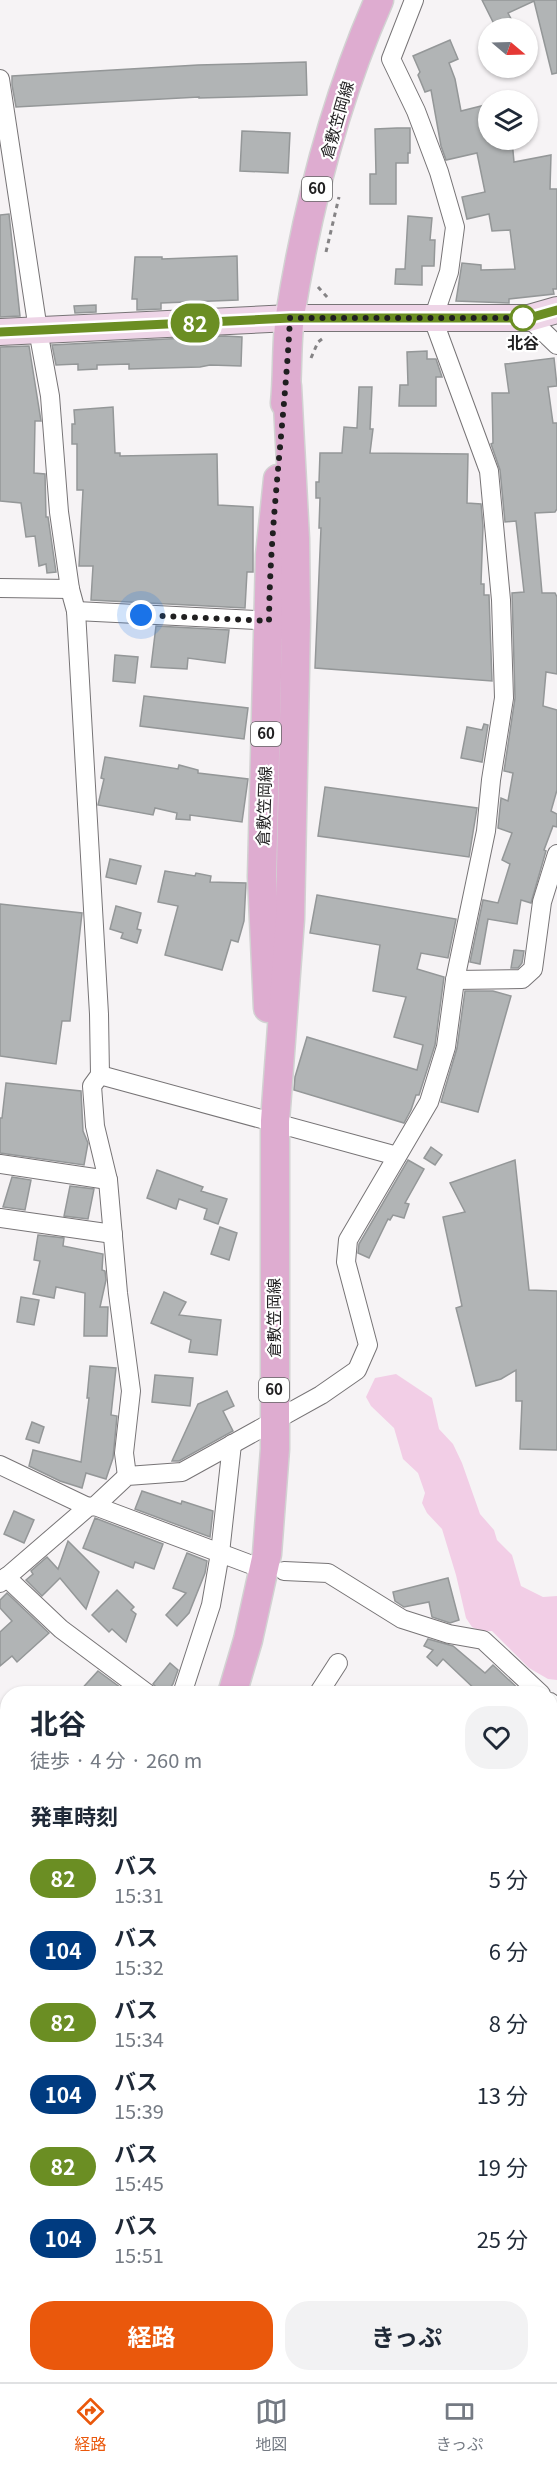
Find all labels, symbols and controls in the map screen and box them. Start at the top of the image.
north arrow [478,18,538,78]
map controls [478,18,538,150]
street label: 倉敷笠岡線 [313,78,359,161]
button: layers [478,90,538,150]
road number: 60 [302,177,332,201]
line badge: 82 [168,304,222,342]
marker: 北谷 [510,305,536,331]
text: 82 [183,308,207,338]
place label: 北谷 [507,330,539,354]
your location [126,600,156,630]
road number: 60 [251,722,281,746]
street label: 倉敷笠岡線 [250,766,276,846]
street label: 倉敷笠岡線 [261,1278,285,1358]
road number: 60 [259,1378,289,1402]
text: 北谷 [30,1702,86,1742]
button: heart [465,1706,528,1769]
text: 徒歩 · 4 分 · 260 m [30,1745,202,1774]
text: 発車時刻 [30,1799,118,1831]
text: バス [114,1848,158,1880]
text: 5 分 [489,1862,528,1894]
text: 82 [51,1863,75,1893]
text: 15:31 [114,1880,164,1909]
text: バス [114,1920,158,1952]
text: 6 分 [489,1934,528,1966]
text: 104 [44,1935,82,1965]
text: 15:32 [114,1952,164,1981]
text: バス [114,1992,158,2024]
text: 8 分 [489,2006,528,2038]
text: 82 [51,2007,75,2037]
text: 15:34 [114,2024,164,2053]
text: バス [114,2064,158,2096]
text: 13 分 [477,2078,528,2110]
text: 104 [44,2079,82,2109]
text: 15:39 [114,2096,164,2125]
text: バス [114,2136,158,2168]
text: 19 分 [477,2150,528,2182]
text: 82 [51,2151,75,2181]
text: 15:45 [114,2168,164,2197]
text: バス [114,2208,158,2240]
text: 25 分 [477,2222,528,2254]
text: 104 [44,2223,82,2253]
text: 15:51 [114,2240,164,2269]
button: 経路 [30,2301,273,2370]
button: きっぷ [285,2301,528,2370]
tab: 経路 [74,2395,107,2455]
tab: 地図 [255,2395,288,2455]
tab: きっぷ [436,2395,483,2455]

